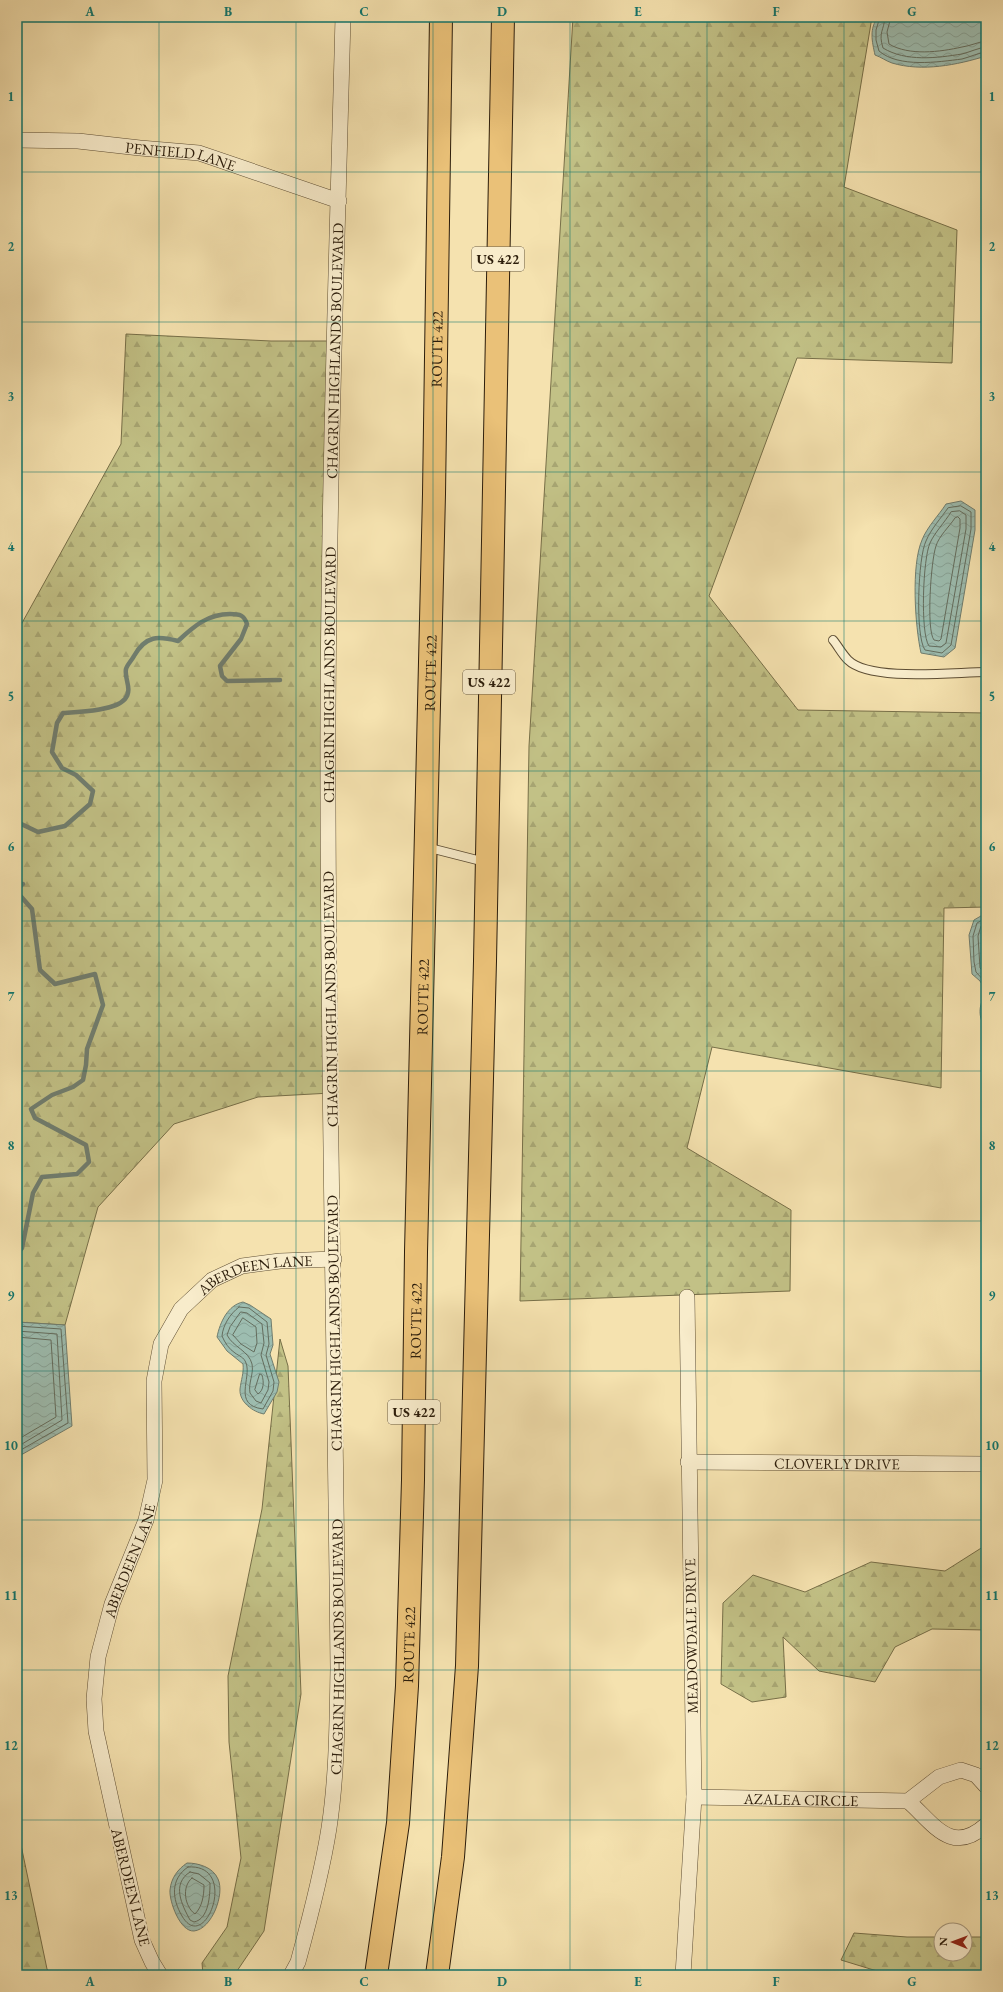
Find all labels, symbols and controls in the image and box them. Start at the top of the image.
text: A [84,3,95,20]
text: B [224,3,232,20]
text: C [359,3,369,20]
text: D [497,3,507,20]
text: E [634,3,642,20]
text: F [772,3,780,20]
text: G [907,3,917,20]
text: 1 [8,88,15,105]
text: 1 [989,88,996,105]
street label: PENFIELD LANE [124,137,239,175]
street label: CHAGRIN HIGHLANDS BOULEVARD [322,222,347,479]
text: 2 [8,238,15,255]
text: 2 [989,238,996,255]
road number: US 422 [472,247,524,271]
street label: ROUTE 422 [426,310,446,388]
text: 3 [8,388,15,405]
text: 3 [989,388,996,405]
text: 4 [8,538,15,555]
text: 4 [989,538,996,555]
street label: CHAGRIN HIGHLANDS BOULEVARD [318,547,339,803]
street label: ROUTE 422 [419,634,440,712]
road number: US 422 [463,670,515,694]
text: 5 [8,688,14,705]
text: 5 [989,688,995,705]
text: 6 [8,838,15,855]
text: 6 [989,838,996,855]
street label: CHAGRIN HIGHLANDS BOULEVARD [318,871,342,1127]
street label: ROUTE 422 [412,958,432,1035]
text: 7 [8,988,15,1005]
text: 7 [989,988,996,1005]
text: 8 [8,1137,15,1154]
text: 8 [989,1137,996,1154]
street label: CHAGRIN HIGHLANDS BOULEVARD [322,1195,346,1451]
street label: ABERDEEN LANE [192,1250,313,1299]
street label: ROUTE 422 [405,1282,425,1359]
text: 9 [8,1287,15,1304]
text: 9 [989,1287,996,1304]
road number: US 422 [388,1400,440,1424]
text: 10 [4,1437,18,1454]
text: 10 [985,1437,999,1454]
street label: CLOVERLY DRIVE [774,1453,900,1473]
street label: ABERDEEN LANE [99,1501,159,1621]
street label: CHAGRIN HIGHLANDS BOULEVARD [325,1519,348,1775]
street label: MEADOWDALE DRIVE [680,1558,702,1714]
text: 11 [4,1587,18,1604]
text: 11 [985,1587,999,1604]
street label: ROUTE 422 [398,1606,419,1683]
text: 12 [4,1737,18,1754]
text: 12 [985,1737,999,1754]
street label: AZALEA CIRCLE [742,1788,859,1810]
street label: ABERDEEN LANE [107,1825,155,1948]
text: 13 [4,1887,18,1904]
text: 13 [985,1887,999,1904]
north arrow [933,1922,973,1962]
text: N [936,1937,950,1946]
text: A [84,1973,95,1990]
text: B [224,1973,232,1990]
text: C [359,1973,369,1990]
text: D [497,1973,507,1990]
text: E [634,1973,642,1990]
text: F [772,1973,780,1990]
text: G [907,1973,917,1990]

